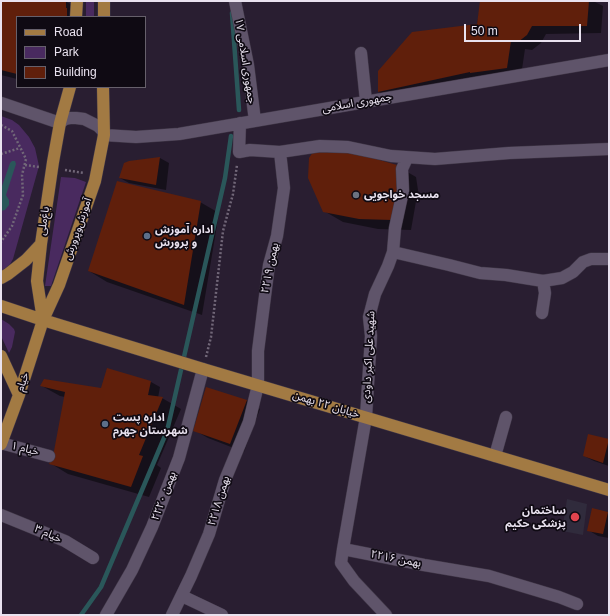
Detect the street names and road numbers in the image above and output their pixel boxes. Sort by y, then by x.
street label: جمهوری اسلامی ۱۷ [232,17,258,105]
street label: جمهوری اسلامی [321,90,393,116]
street label: آموزش‌و‌پرورش [61,196,95,262]
street label: باغ‌ملی [35,206,53,236]
street label: ۲۲بهمن ۱۹ [258,242,282,294]
street label: شهید علی اکبر داودی [360,311,378,403]
street label: خیام [14,371,32,393]
street label: خیابان ۲۲ بهمن [291,389,361,421]
street label: خیام ۱ [10,439,40,459]
street label: ۲۲بهمن ۲۰ [149,470,179,522]
street label: ۲۲بهمن ۱۸ [205,475,233,527]
street label: خیام ۳ [32,522,64,546]
street label: ۲۲بهمن ۱۶ [370,548,422,570]

